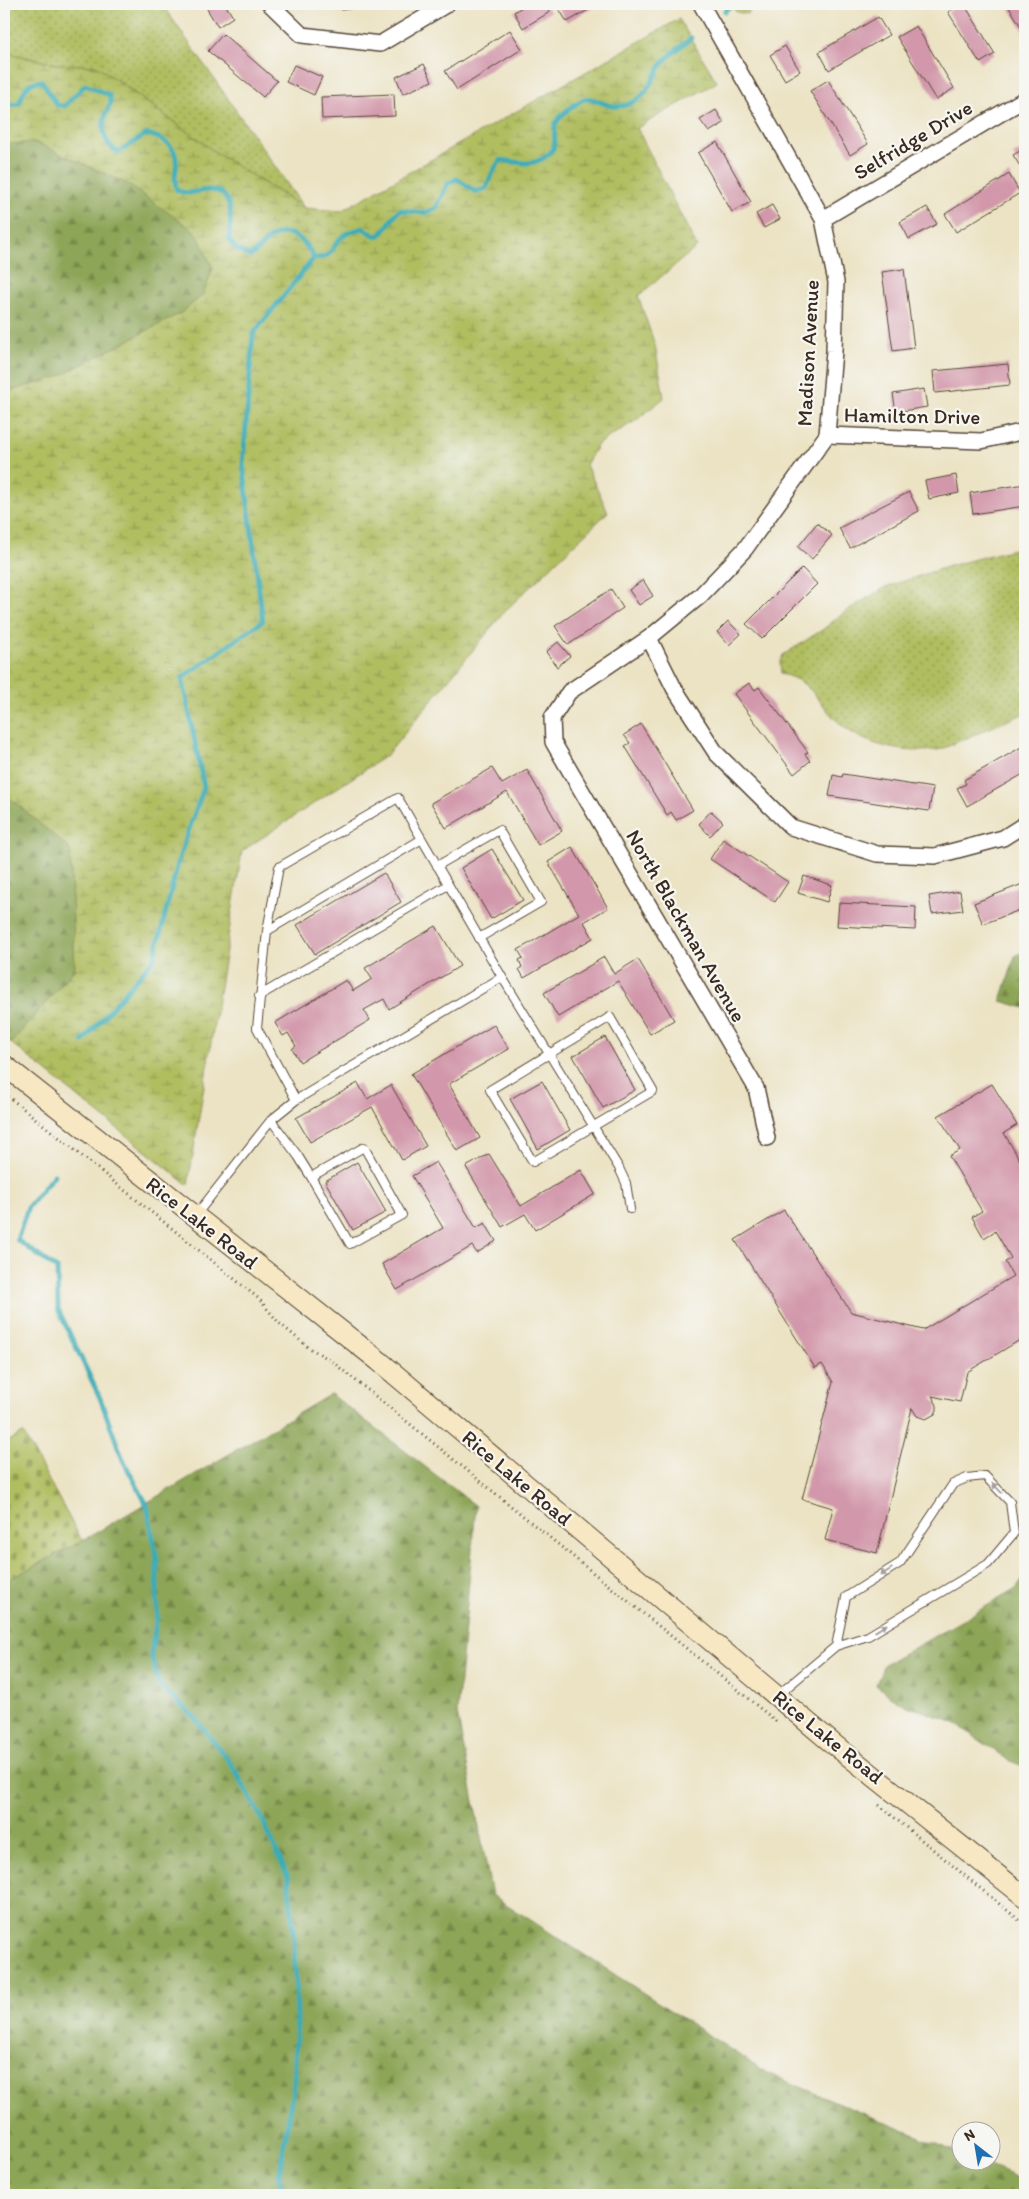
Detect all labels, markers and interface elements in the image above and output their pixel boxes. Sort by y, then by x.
street label: Selfridge Drive [849,94,977,185]
street label: Madison Avenue [791,279,824,427]
street label: Hamilton Drive [844,402,980,429]
street label: North Blackman Avenue [621,825,752,1027]
street label: Rice Lake Road [141,1171,264,1275]
street label: Rice Lake Road [457,1424,578,1531]
one-way arrow [991,1483,1003,1495]
one-way arrow [880,1567,893,1577]
one-way arrow [875,1623,888,1632]
street label: Rice Lake Road [768,1684,889,1789]
north arrow [952,2122,1002,2172]
text: N [961,2126,978,2145]

